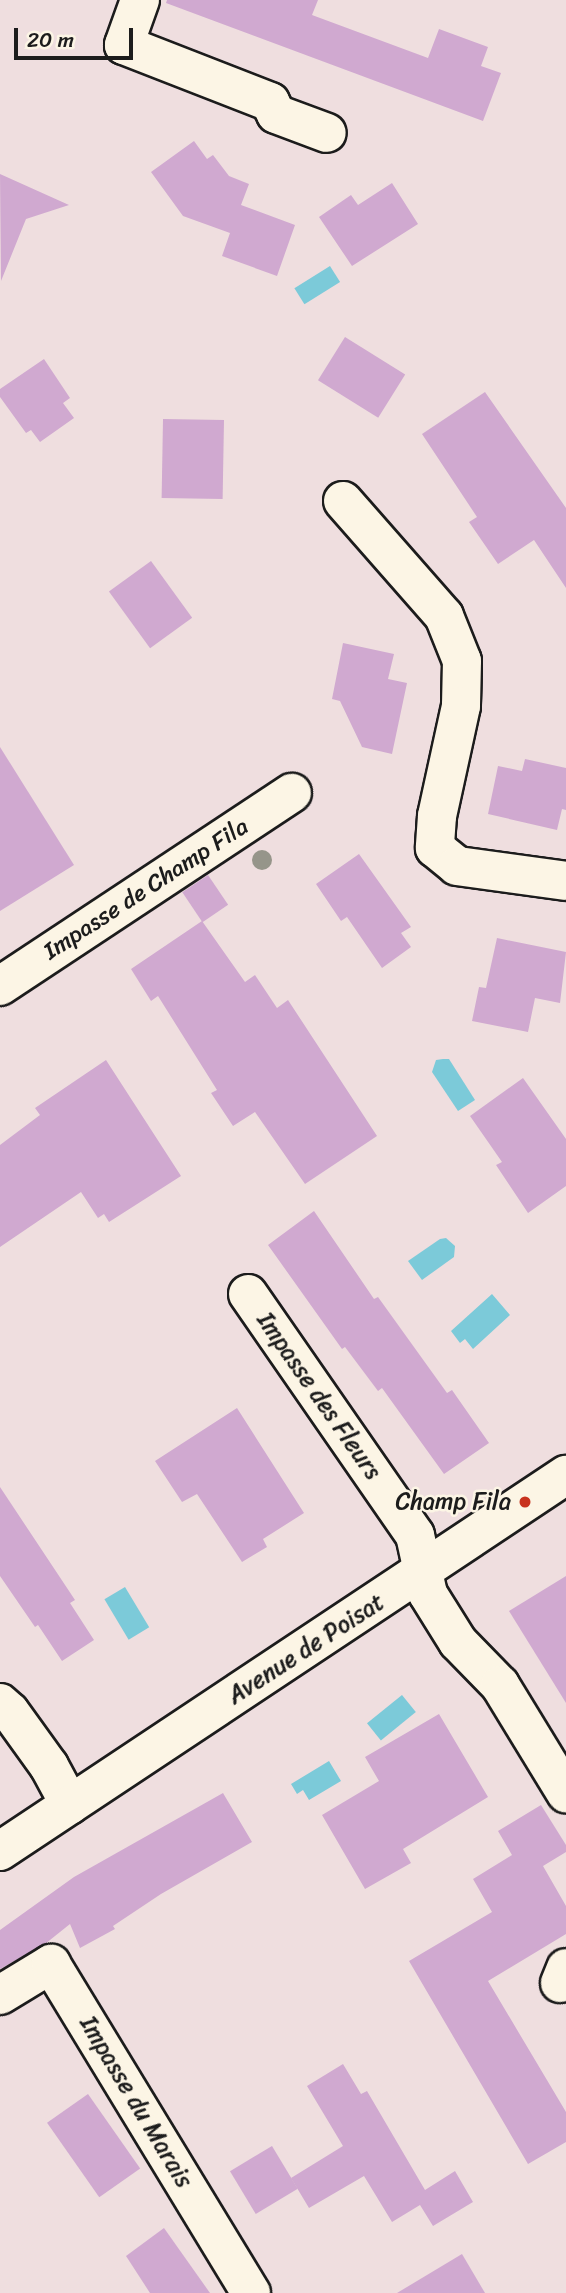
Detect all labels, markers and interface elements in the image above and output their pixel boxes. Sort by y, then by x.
scale bar [18,14,136,58]
text: 20 m [27,21,74,59]
street label: Impasse de Champ Fila [38,812,254,966]
street label: Impasse des Fleurs [250,1306,388,1486]
place label: Champ Fila [395,1488,511,1516]
marker: Champ Fila [517,1494,533,1510]
street label: Avenue de Poisat [222,1588,390,1710]
street label: Impasse du Marais [73,2011,199,2193]

